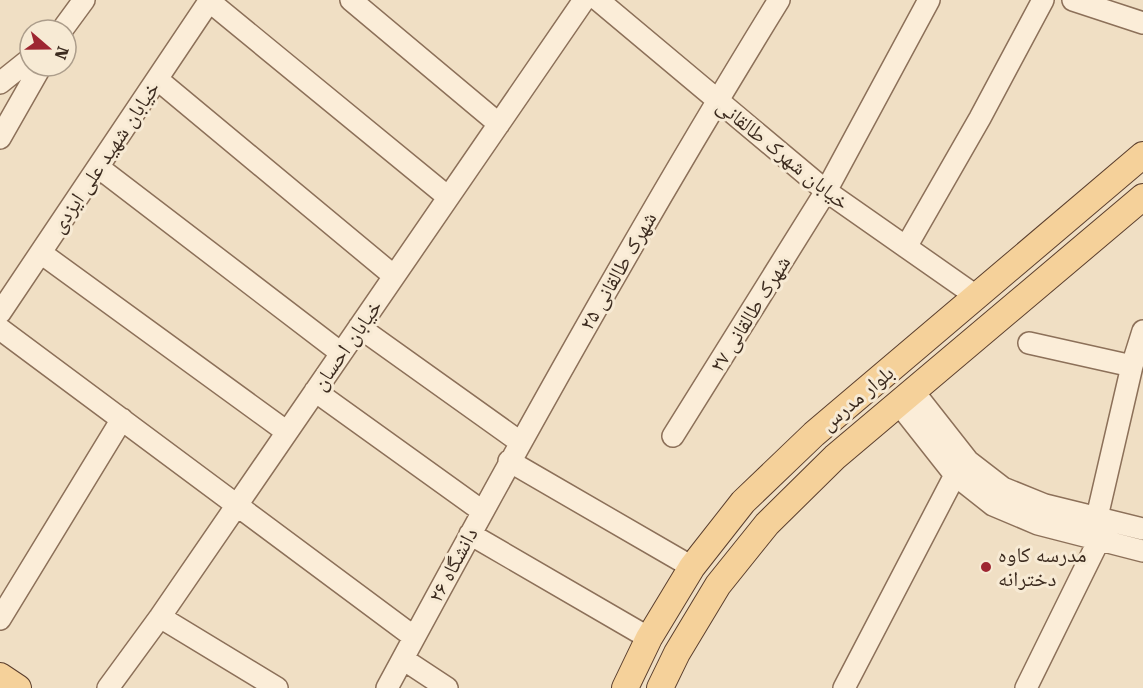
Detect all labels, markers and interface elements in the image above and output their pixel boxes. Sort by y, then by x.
north arrow [18,18,78,78]
text: N [51,44,73,62]
street label: خیابان شهید علی ایزدی [45,77,165,238]
street label: خیابان شهرک طالقانی [711,93,854,215]
street label: شهرک طالقانی ۲۵ [575,208,662,335]
street label: شهرک طالقانی ۲۷ [705,252,796,377]
street label: خیابان احسان [307,295,387,395]
street label: بلوار مدرس [816,360,899,436]
street label: دانشگاه ۲۶ [423,524,483,606]
place label: مدرسه کاوه دخترانه [998,543,1087,591]
marker: مدرسه کاوه دخترانه [979,560,993,574]

